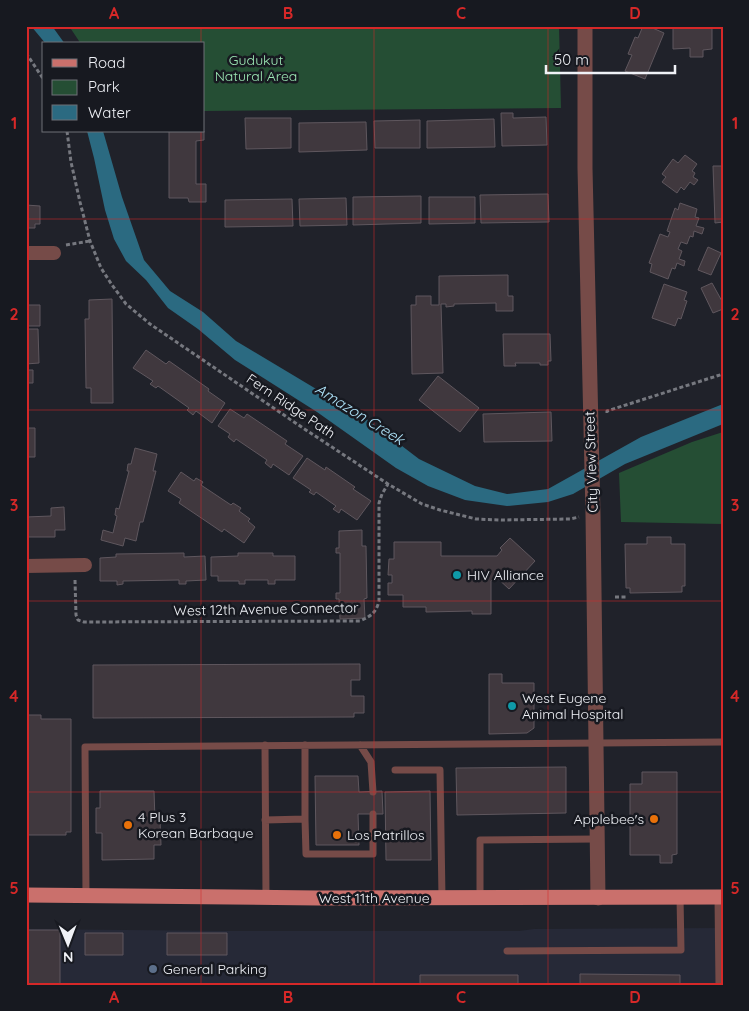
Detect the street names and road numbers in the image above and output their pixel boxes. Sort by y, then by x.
street label: Fern Ridge Path [243,370,339,442]
street label: City View Street [580,411,602,513]
street label: West 12th Avenue Connector [173,598,359,620]
street label: West 11th Avenue [318,889,430,907]

